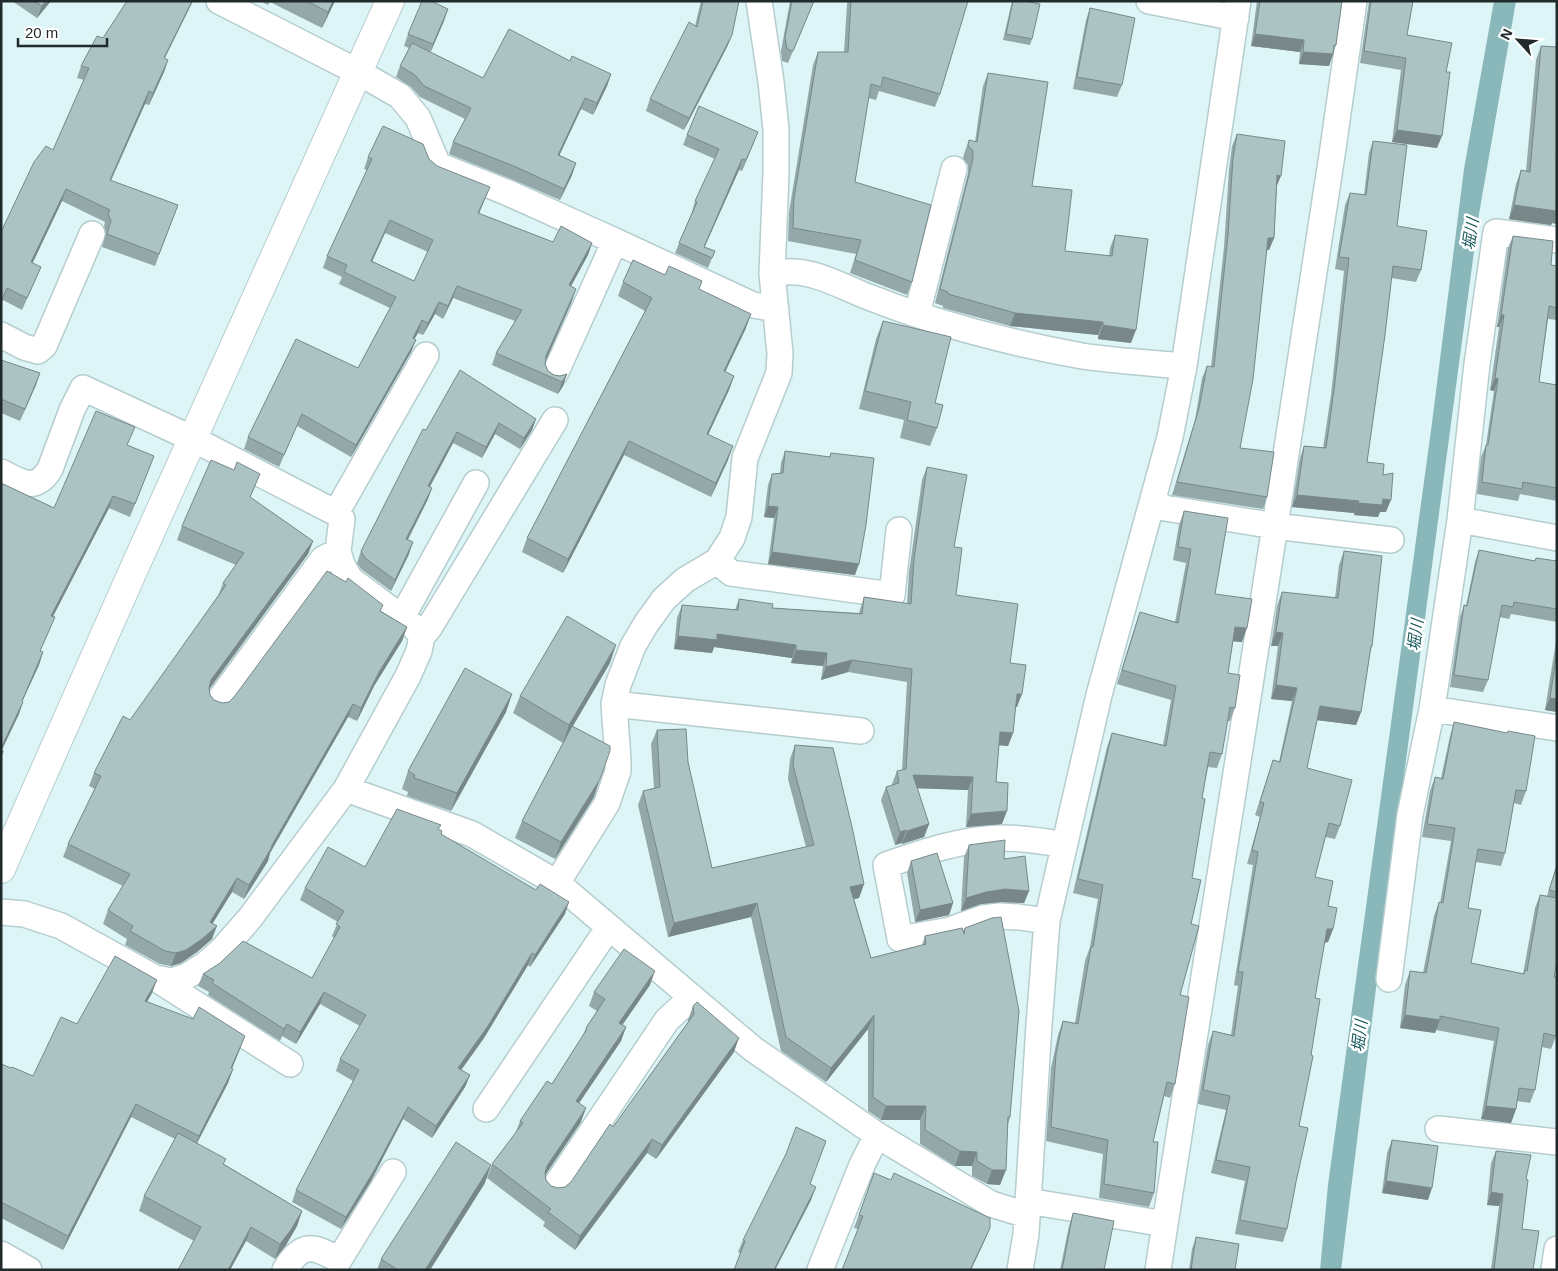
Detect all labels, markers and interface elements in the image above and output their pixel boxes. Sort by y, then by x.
scale bar [18,15,106,47]
north arrow [1493,15,1543,65]
text: 20 m [25,24,58,41]
text: N [1497,26,1516,42]
water label: 堀川 [1460,215,1482,251]
water label: 堀川 [1405,616,1426,652]
water label: 堀川 [1349,1017,1370,1053]

